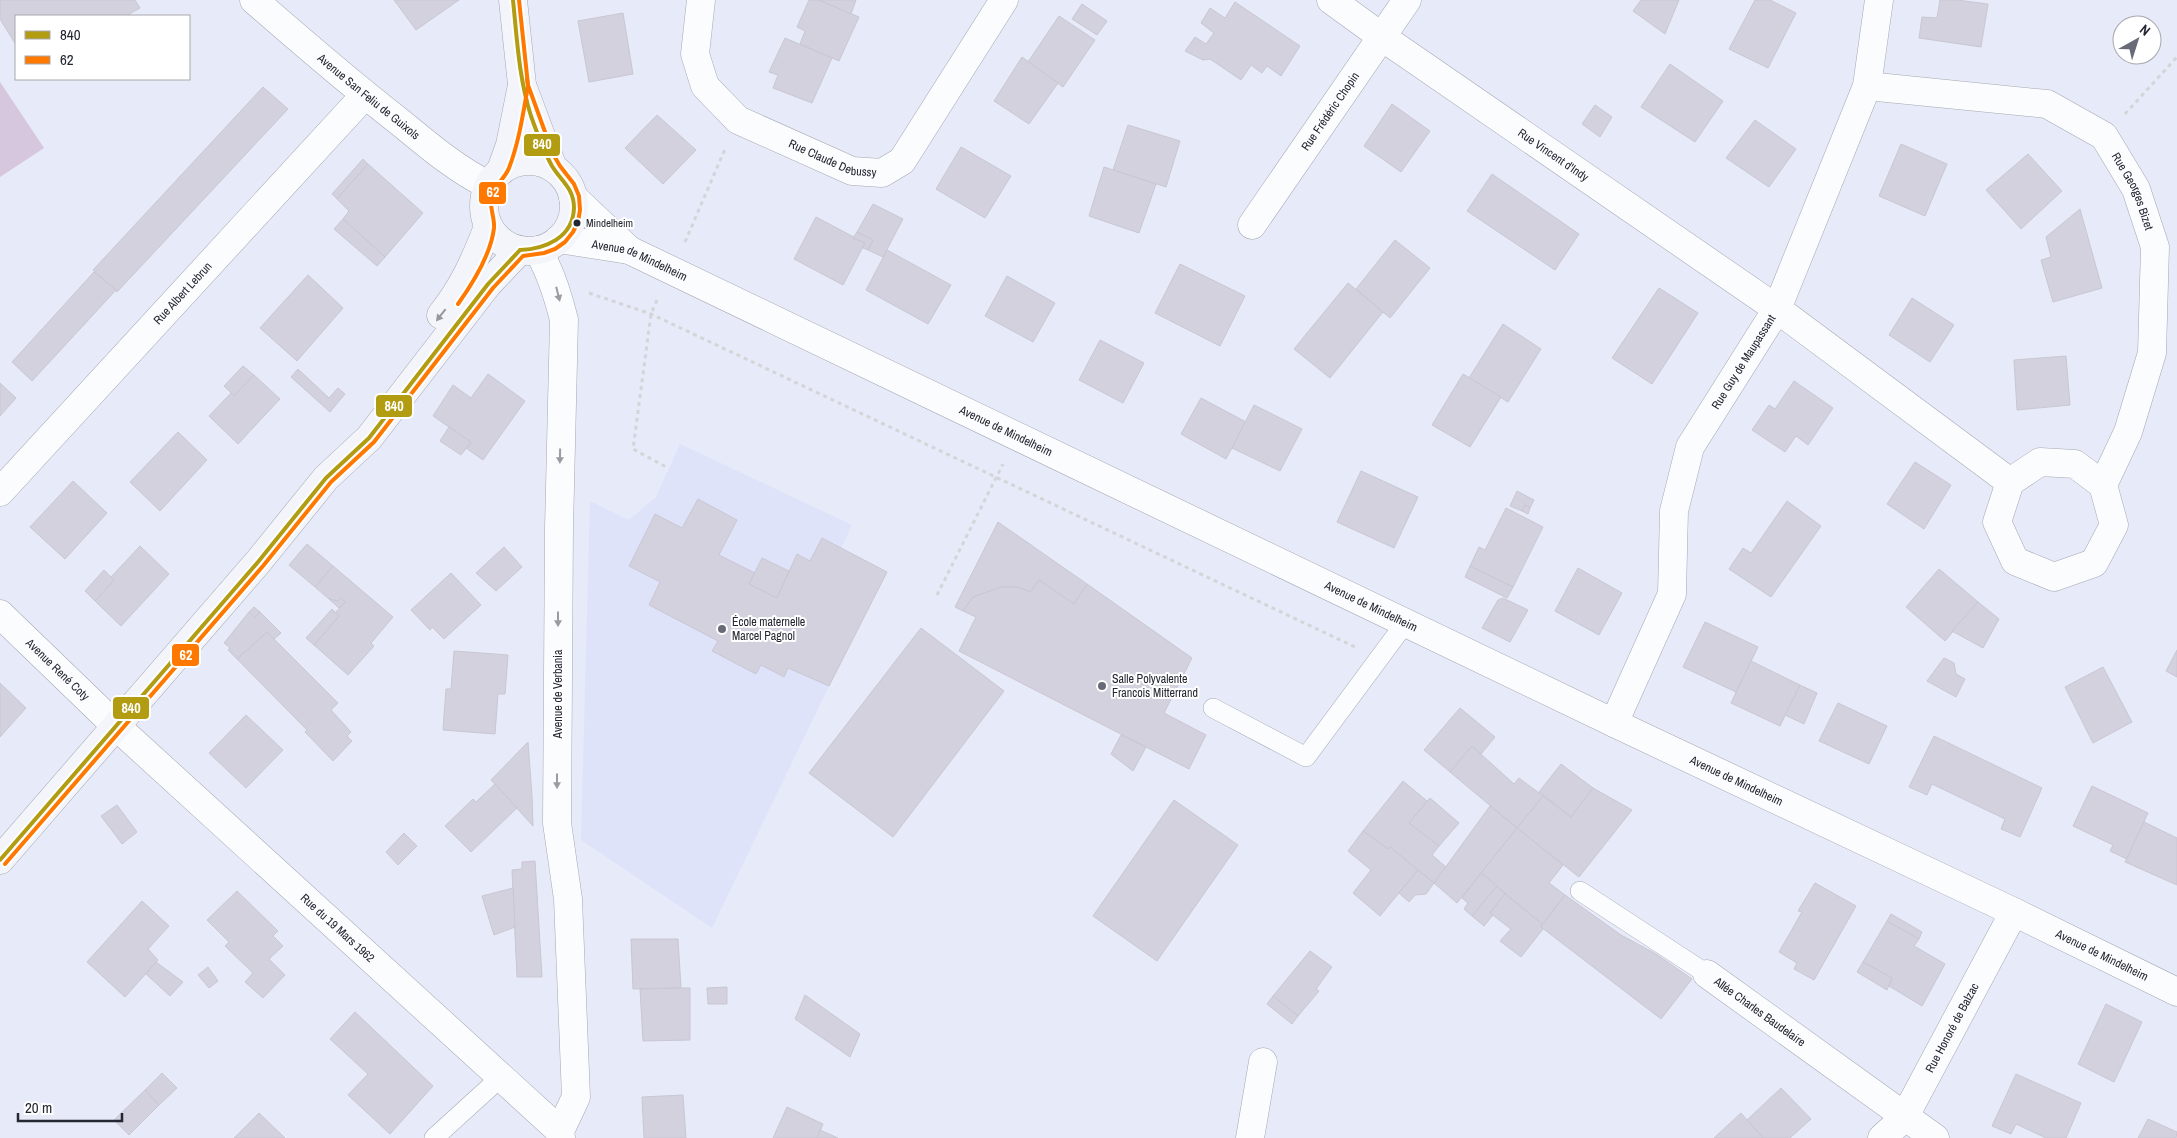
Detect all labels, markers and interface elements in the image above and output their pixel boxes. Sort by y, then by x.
legend [15,15,190,80]
north arrow [2112,15,2162,65]
text: N [2136,20,2154,40]
text: 840 [60,24,81,45]
text: 62 [60,49,74,70]
street label: Avenue San Feliu de Guixols [313,50,423,143]
street label: Rue Frédéric Chopin [1298,69,1363,154]
street label: Rue Vincent d'Indy [1515,125,1592,185]
line badge: 840 [523,133,561,157]
text: 840 [532,135,552,153]
street label: Rue Claude Debussy [786,136,877,181]
street label: Rue Georges Bizet [2108,150,2157,232]
line badge: 62 [478,181,507,205]
text: 62 [487,183,499,201]
place label: Mindelheim [586,216,633,230]
marker: Mindelheim [572,218,582,228]
street label: Avenue de Mindelheim [590,236,690,285]
street label: Rue Albert Lebrun [150,259,216,328]
one-way arrow [554,287,562,302]
one-way arrow [435,308,446,321]
street label: Rue Guy de Maupassant [1708,311,1780,412]
line badge: 840 [375,394,413,418]
text: 840 [384,397,404,415]
street label: Avenue de Mindelheim [956,401,1055,460]
one-way arrow [556,448,564,464]
street label: Avenue de Mindelheim [1321,577,1420,635]
one-way arrow [554,611,562,627]
place label: École maternelle Marcel Pagnol [732,614,805,644]
marker: École maternelle Marcel Pagnol [716,623,728,635]
street label: Avenue René Coty [22,634,93,704]
line badge: 62 [171,643,200,667]
text: 62 [180,646,192,664]
street label: Avenue de Verbania [550,649,566,740]
place label: Salle Polyvalente Francois Mitterrand [1112,671,1198,701]
marker: Salle Polyvalente Francois Mitterrand [1096,680,1108,692]
line badge: 840 [112,696,150,720]
text: 840 [121,699,141,717]
street label: Avenue de Mindelheim [1686,752,1786,810]
one-way arrow [553,773,561,789]
street label: Rue du 19 Mars 1962 [297,890,378,966]
street label: Avenue de Mindelheim [2052,925,2151,985]
street label: Allée Charles Baudelaire [1710,973,1809,1050]
street label: Rue Honoré de Balzac [1922,980,1983,1075]
scale bar [18,1090,121,1122]
text: 20 m [25,1097,52,1118]

